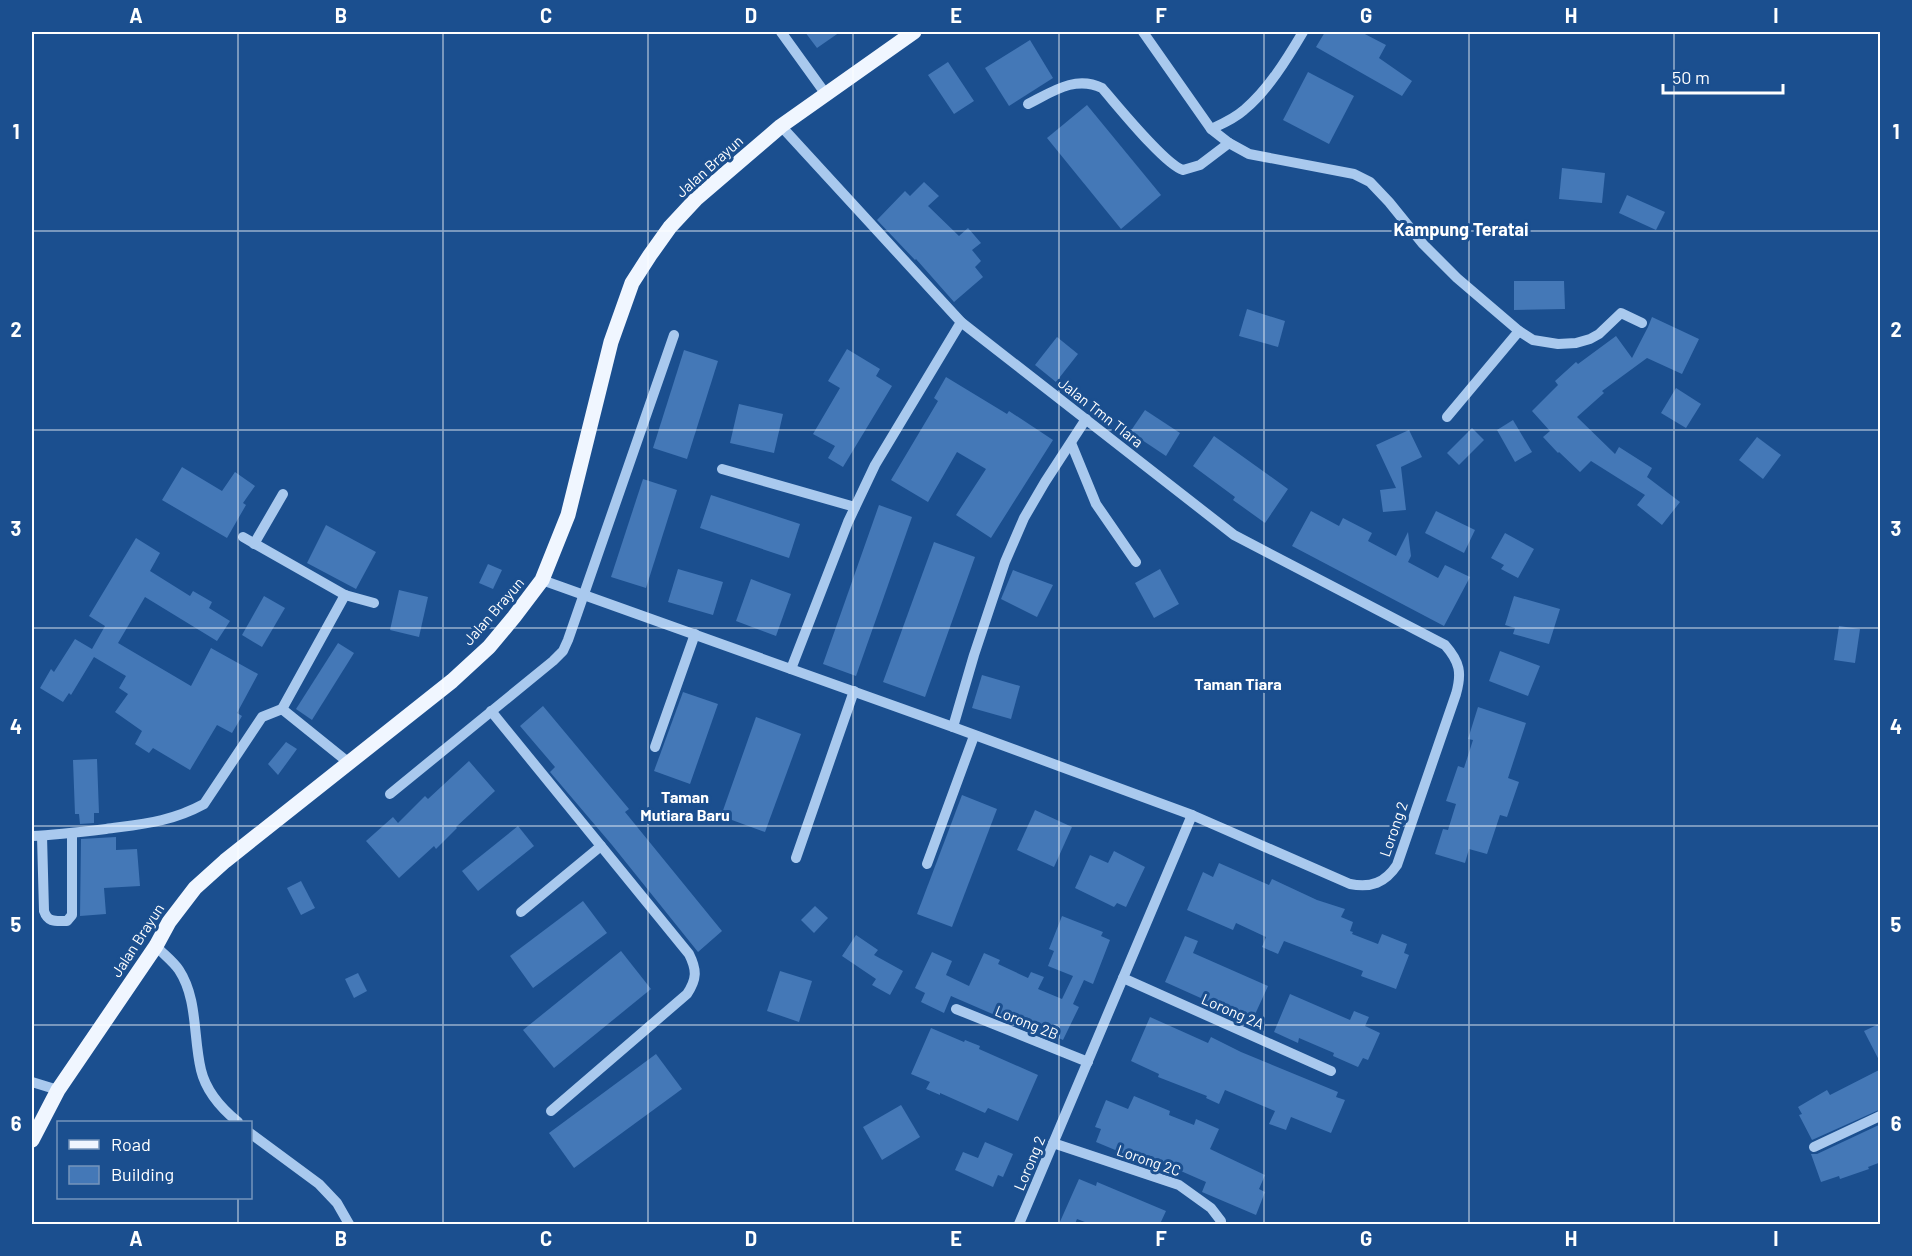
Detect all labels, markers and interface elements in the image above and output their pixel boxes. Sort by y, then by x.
text: A [129,3,143,27]
text: B [335,3,347,27]
text: C [540,3,552,27]
text: D [745,3,757,27]
text: E [950,3,962,27]
text: F [1155,3,1167,27]
text: G [1360,3,1372,27]
text: H [1565,3,1577,27]
text: I [1773,3,1779,27]
scale bar [1663,57,1783,95]
text: 50 m [1672,66,1710,88]
text: 1 [12,119,20,143]
text: 1 [1892,119,1900,143]
street label: Jalan Brayun [672,131,746,201]
district label: Kampung Teratai [1393,218,1529,240]
text: 2 [10,317,22,341]
text: 2 [1890,317,1902,341]
street label: Jalan Tmn TIara [1055,373,1147,451]
text: 3 [11,516,21,540]
text: 3 [1891,516,1901,540]
street label: Jalan Brayun [459,573,527,649]
district label: Taman Tiara [1194,674,1282,693]
text: 4 [10,714,22,738]
text: 4 [1890,714,1902,738]
district label: Taman Mutiara Baru [640,787,730,824]
street label: Lorong 2 [1375,799,1411,859]
street label: Jalan Brayun [107,900,167,980]
text: 5 [11,912,22,936]
text: 5 [1891,912,1902,936]
street label: Lorong 2A [1199,989,1267,1033]
street label: Lorong 2B [993,1001,1061,1043]
text: 6 [11,1111,22,1135]
text: 6 [1891,1111,1902,1135]
legend [57,1121,252,1199]
text: Road [111,1133,151,1155]
street label: Lorong 2 [1010,1133,1048,1193]
street label: Lorong 2C [1115,1141,1183,1179]
text: Building [111,1163,174,1185]
text: A [129,1226,143,1250]
text: B [335,1226,347,1250]
text: C [540,1226,552,1250]
text: D [745,1226,757,1250]
text: E [950,1226,962,1250]
text: F [1155,1226,1167,1250]
text: G [1360,1226,1372,1250]
text: H [1565,1226,1577,1250]
text: I [1773,1226,1779,1250]

